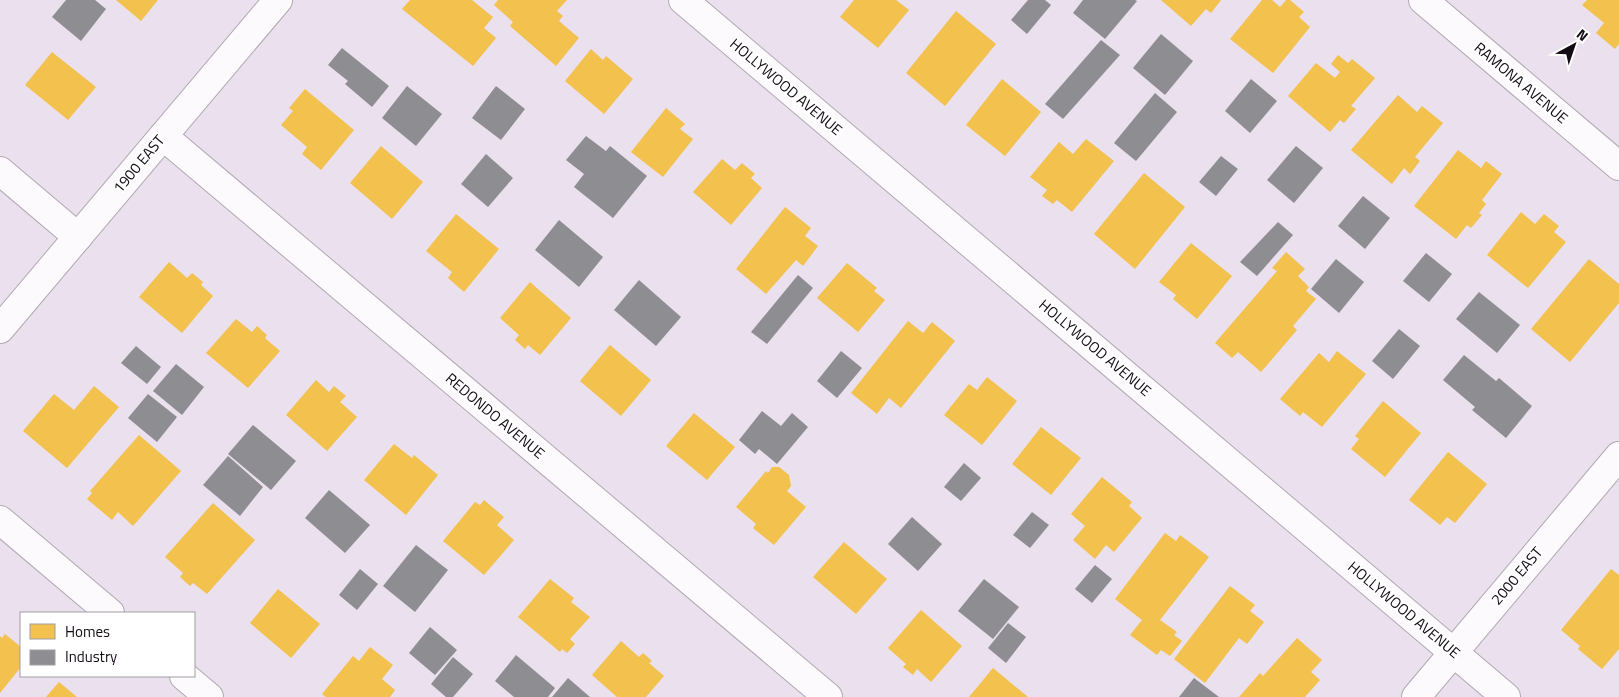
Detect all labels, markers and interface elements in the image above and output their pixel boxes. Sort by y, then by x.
north arrow [1549,20,1599,70]
text: N [1572,23,1593,46]
street label: HOLLYWOOD AVENUE [725,33,848,141]
street label: RAMONA AVENUE [1469,36,1573,129]
street label: 1900 EAST [107,129,170,198]
street label: HOLLYWOOD AVENUE [1034,294,1157,402]
street label: REDONDO AVENUE [441,367,550,464]
street label: 2000 EAST [1485,541,1548,610]
street label: HOLLYWOOD AVENUE [1343,556,1466,664]
legend [20,612,195,677]
text: Homes [65,620,110,643]
text: Industry [65,645,117,668]

